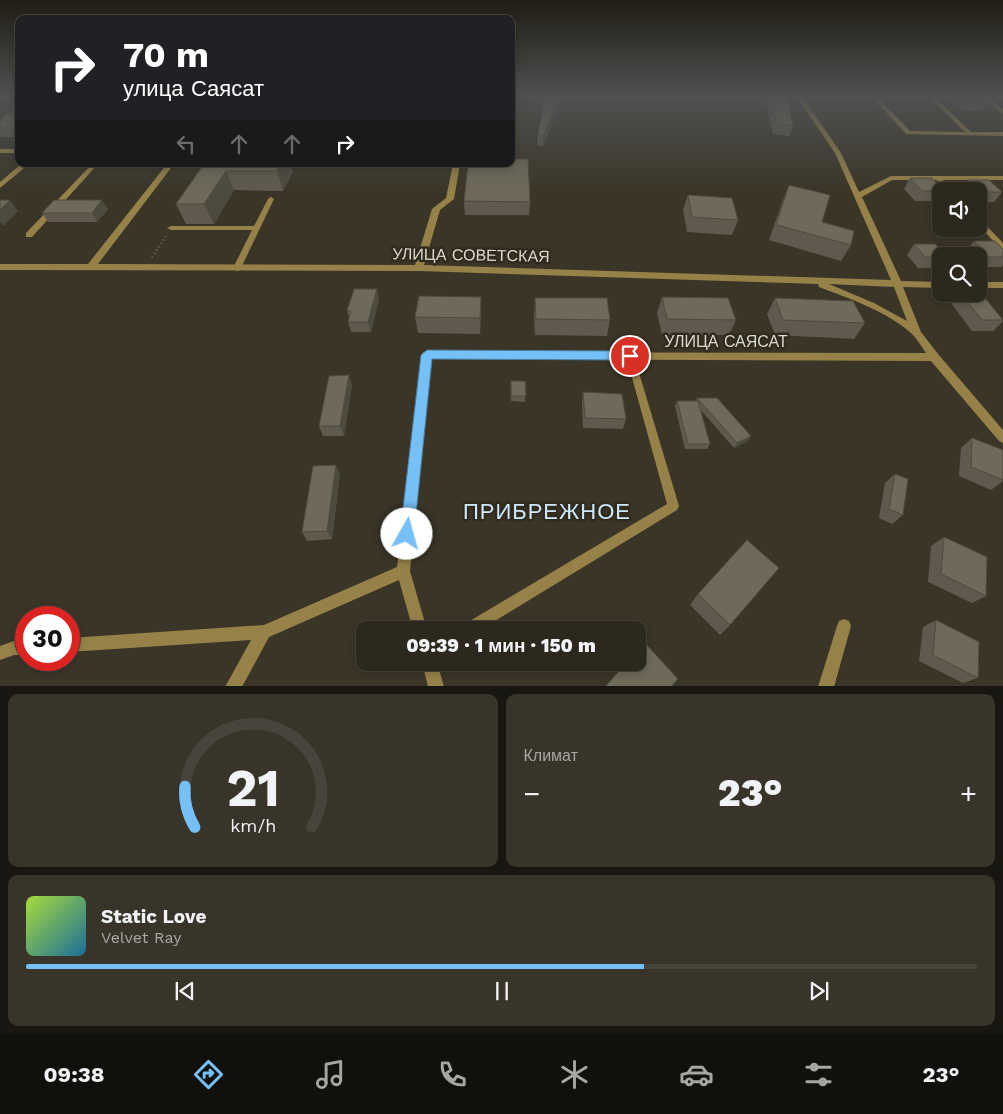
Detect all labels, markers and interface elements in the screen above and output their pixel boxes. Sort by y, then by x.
text: 70 m [123,34,209,76]
icon: right [40,35,105,100]
text: улица Саясат [123,76,264,101]
icon: left [172,130,200,158]
icon: ahead [225,130,253,158]
icon: ahead [278,130,306,158]
icon: right [331,130,359,158]
map controls [932,182,987,302]
button: sound [932,182,987,237]
street label: УЛИЦА СОВЕТСКАЯ [392,244,550,266]
button: search [932,247,987,302]
street label: УЛИЦА САЯСАТ [664,332,788,351]
pin [609,335,651,377]
icon: arrive [616,342,644,370]
district label: ПРИБРЕЖНОЕ [463,499,631,524]
position arrow [380,507,432,559]
speed limit sign: 30 [15,606,80,671]
text: 09:39 · 1 мин · 150 m [406,634,596,657]
text: Климат [524,746,578,765]
text: 21 [226,758,279,819]
text: 23° [718,771,783,815]
text: − [524,777,540,810]
text: + [960,777,977,810]
text: km/h [230,815,276,836]
text: Static Love [101,905,206,928]
text: Velvet Ray [101,928,181,947]
icon: previous [171,977,199,1005]
icon: pause [488,977,516,1005]
icon: next [805,977,833,1005]
icon: directions [191,1057,226,1092]
icon: music [313,1057,348,1092]
icon: phone [435,1057,470,1092]
icon: climate [557,1057,592,1092]
icon: car [679,1057,714,1092]
icon: filters [801,1057,836,1092]
text: 09:38 [43,1062,105,1087]
text: 23° [922,1062,959,1087]

